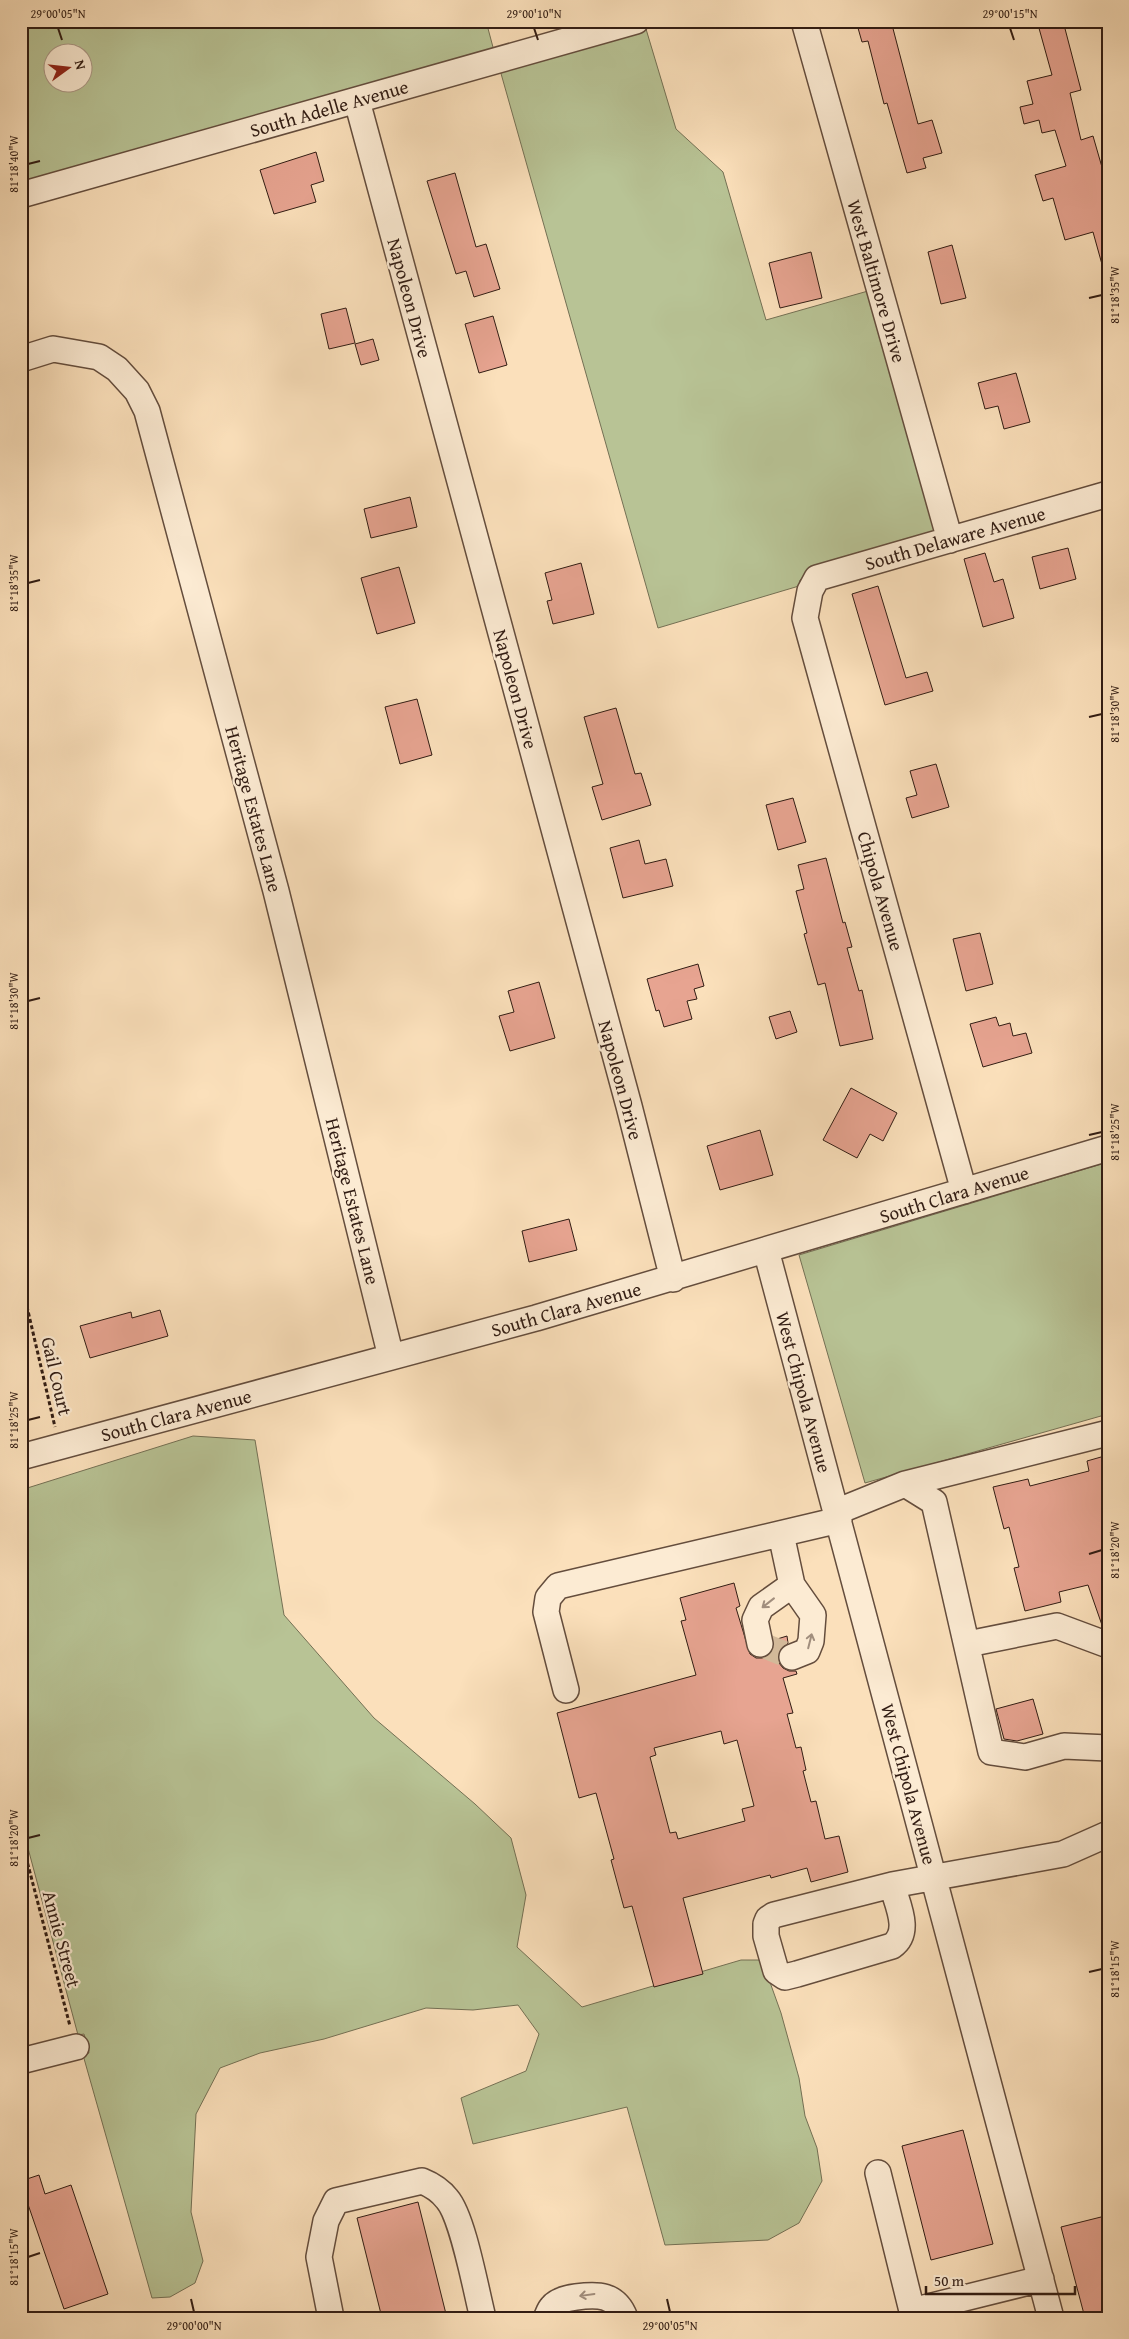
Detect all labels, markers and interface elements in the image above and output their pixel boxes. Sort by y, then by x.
text: 29°00'05"N [30,5,86,22]
text: 29°00'10"N [506,5,562,22]
text: 29°00'15"N [982,5,1038,22]
north arrow [42,42,92,92]
text: N [70,58,92,72]
street label: South Adelle Avenue [247,72,412,144]
text: 81°18'40"W [5,134,22,193]
street label: West Baltimore Drive [840,196,914,366]
street label: Napoleon Drive [381,235,439,361]
text: 81°18'35"W [1106,265,1123,324]
street label: South Delaware Avenue [861,499,1049,577]
text: 81°18'35"W [5,553,22,612]
street label: Napoleon Drive [487,626,545,752]
text: 81°18'30"W [1106,684,1123,743]
street label: Heritage Estates Lane [218,723,290,895]
street label: Chipola Avenue [851,828,911,954]
text: 81°18'30"W [5,971,22,1030]
street label: Napoleon Drive [592,1017,650,1143]
text: 81°18'25"W [1106,1102,1123,1161]
street label: Heritage Estates Lane [319,1115,387,1287]
street label: South Clara Avenue [876,1158,1032,1230]
street label: South Clara Avenue [488,1274,644,1344]
street label: West Chipola Avenue [769,1308,839,1476]
street label: Gail Court [34,1334,80,1418]
street label: South Clara Avenue [98,1381,254,1449]
text: 81°18'25"W [5,1390,22,1449]
text: 81°18'20"W [1106,1520,1123,1579]
one-way arrow [761,1598,775,1608]
one-way arrow [806,1633,815,1649]
street label: West Chipola Avenue [874,1700,944,1868]
text: 81°18'20"W [5,1808,22,1867]
street label: Annie Street [36,1887,88,1991]
text: 81°18'15"W [1106,1939,1123,1998]
text: 81°18'15"W [5,2227,22,2286]
scale bar [926,2264,1075,2296]
text: 50 m [934,2270,965,2291]
one-way arrow [579,2291,595,2301]
text: 29°00'00"N [166,2317,222,2334]
text: 29°00'05"N [642,2317,698,2334]

